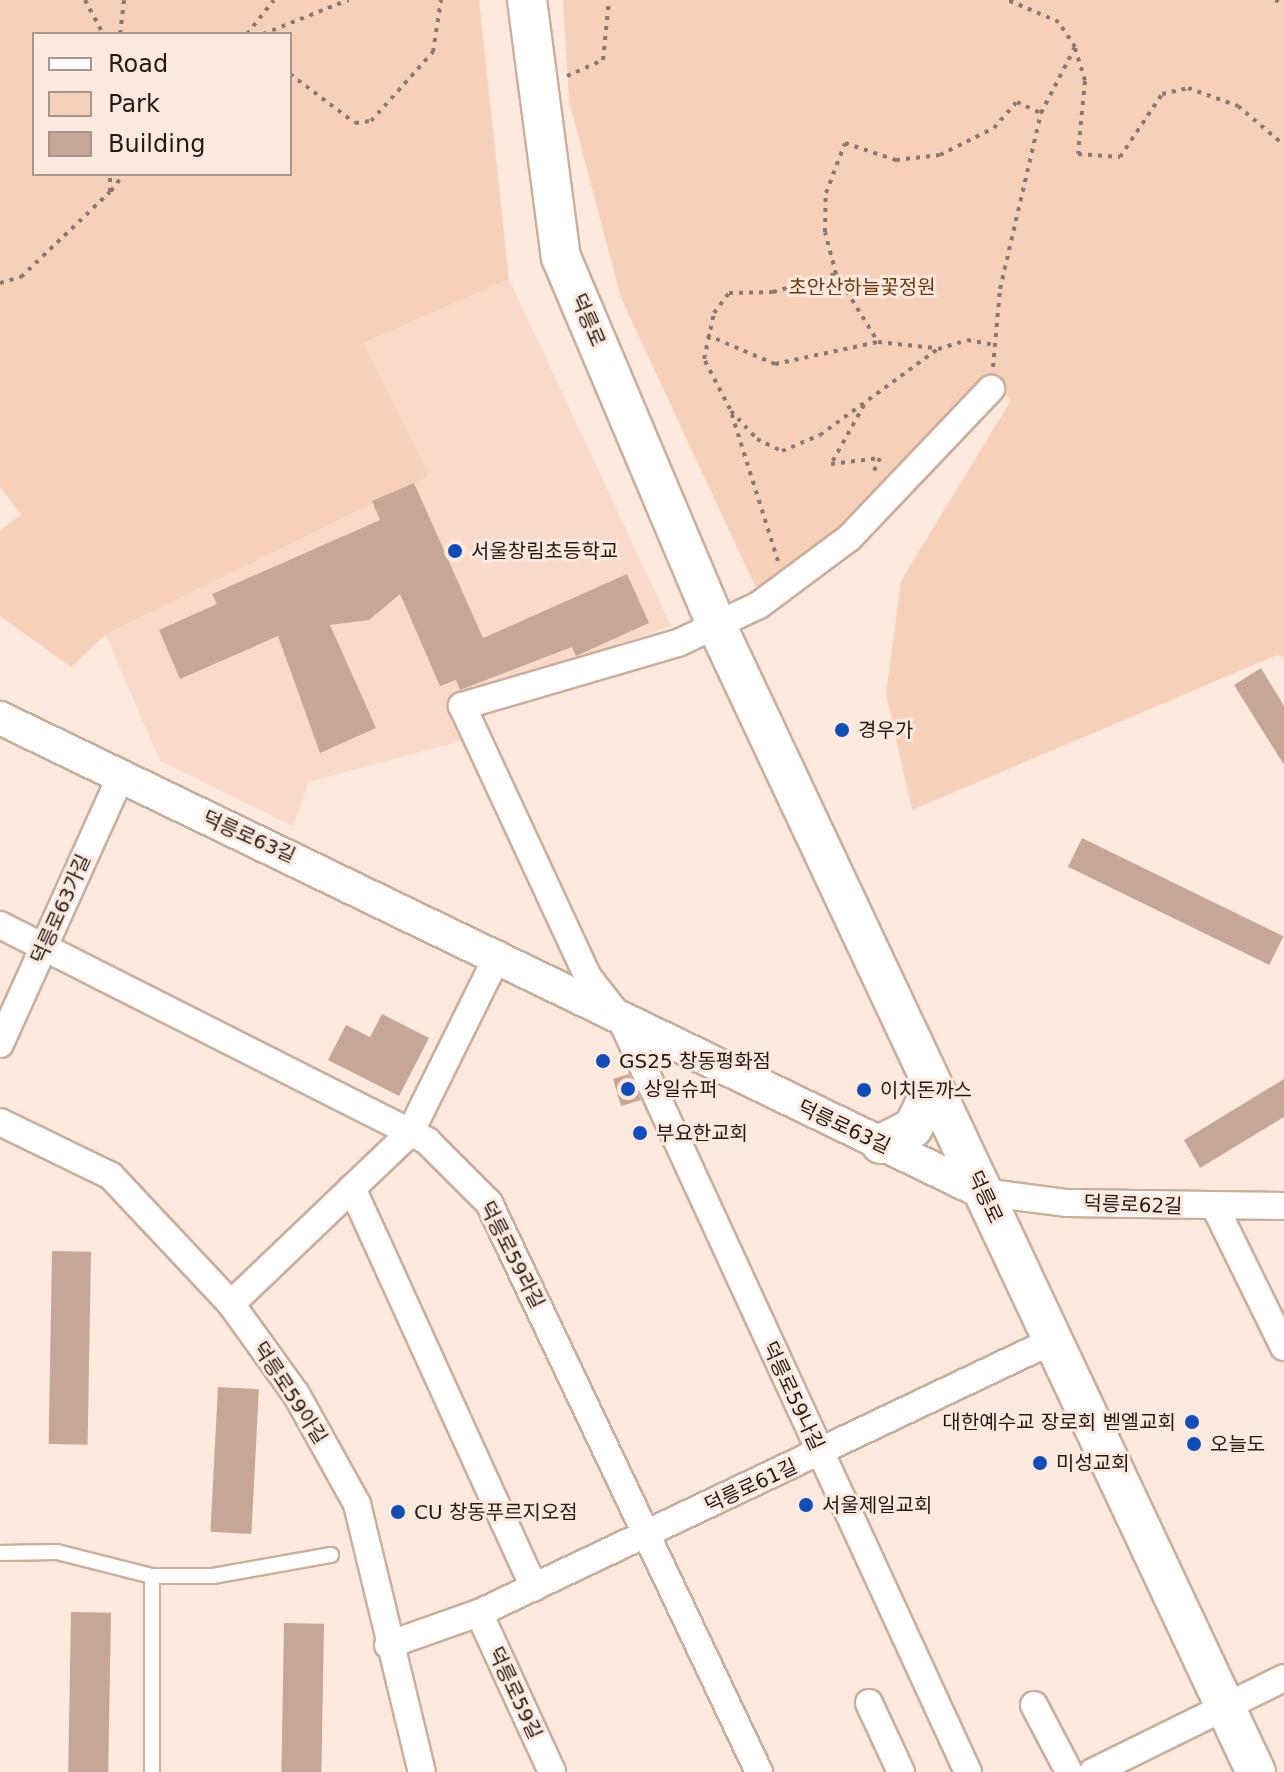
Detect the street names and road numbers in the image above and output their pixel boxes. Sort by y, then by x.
street label: 덕릉로 [566,290,610,350]
street label: 덕릉로63길 [199,806,299,868]
street label: 덕릉로63가길 [26,850,96,968]
street label: 덕릉로63길 [794,1095,894,1159]
street label: 덕릉로 [962,1167,1008,1227]
street label: 덕릉로62길 [1083,1191,1183,1219]
street label: 덕릉로59라길 [475,1197,549,1313]
street label: 덕릉로59아길 [248,1337,332,1449]
street label: 덕릉로59나길 [757,1338,829,1454]
street label: 덕릉로61길 [701,1454,801,1518]
street label: 덕릉로59길 [483,1643,547,1743]

